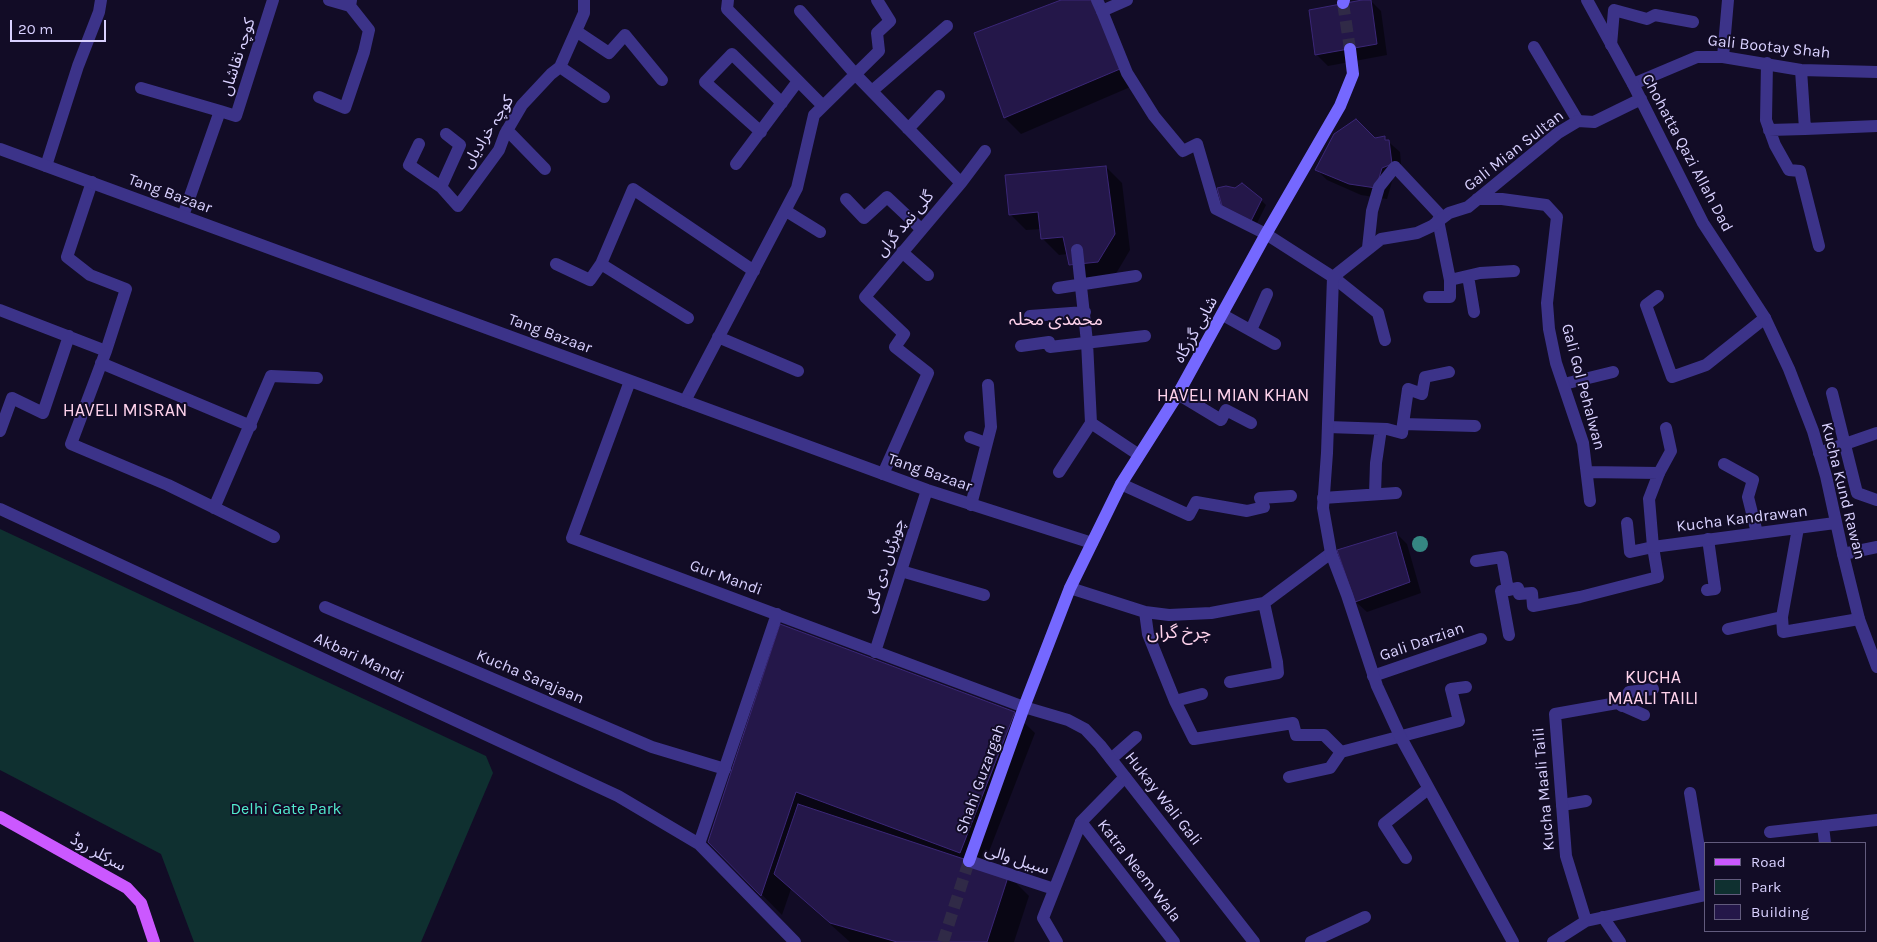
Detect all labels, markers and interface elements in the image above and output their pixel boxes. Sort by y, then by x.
scale bar [12,10,109,42]
street label: کوچہ نقاشاں [216,16,260,98]
text: 20 m [18,20,53,38]
street label: Gali Bootay Shah [1707,31,1831,63]
street label: Chohatta Qazi Allah Dad [1637,71,1737,235]
street label: کوچہ خرادیاں [458,92,518,172]
street label: Gali Mian Sultan [1460,106,1568,196]
street label: Tang Bazaar [126,170,214,218]
street label: گلی نمد گراں [872,187,938,261]
street label: شاہی گزرگاہ [1170,293,1222,367]
district label: محمدی محلہ [1009,309,1103,331]
street label: Tang Bazaar [506,310,594,358]
street label: Gali Gol Pehalwan [1557,322,1609,452]
district label: HAVELI MIAN KHAN [1147,385,1319,407]
district label: HAVELI MISRAN [55,400,195,422]
street label: Kucha Kund Rawan [1817,420,1869,562]
street label: Tang Bazaar [885,450,975,496]
street label: Kucha Kandrawan [1675,501,1809,537]
street label: چوہڑیاں دی گلی [861,516,909,616]
street label: Gur Mandi [687,556,765,600]
street label: Gali Darzian [1377,619,1467,665]
district label: چرخ گراں [1147,622,1211,644]
street label: Akbari Mandi [311,629,407,687]
street label: Kucha Sarajaan [473,646,587,708]
district label: KUCHA MAALI TAILI [1601,667,1705,710]
street label: Shahi Guzargah [952,721,1010,837]
street label: Kucha Maali Taili [1529,727,1559,851]
street label: Hukay Wali Gali [1121,748,1205,850]
park label: Delhi Gate Park [230,799,342,819]
street label: Katra Neem Wala [1093,816,1185,926]
street label: سرکلر روڈ [67,830,129,876]
street label: سبیل والی [982,841,1052,879]
legend [1704,842,1867,932]
text: Road [1751,853,1786,871]
text: Park [1751,878,1781,896]
text: Building [1751,903,1809,921]

